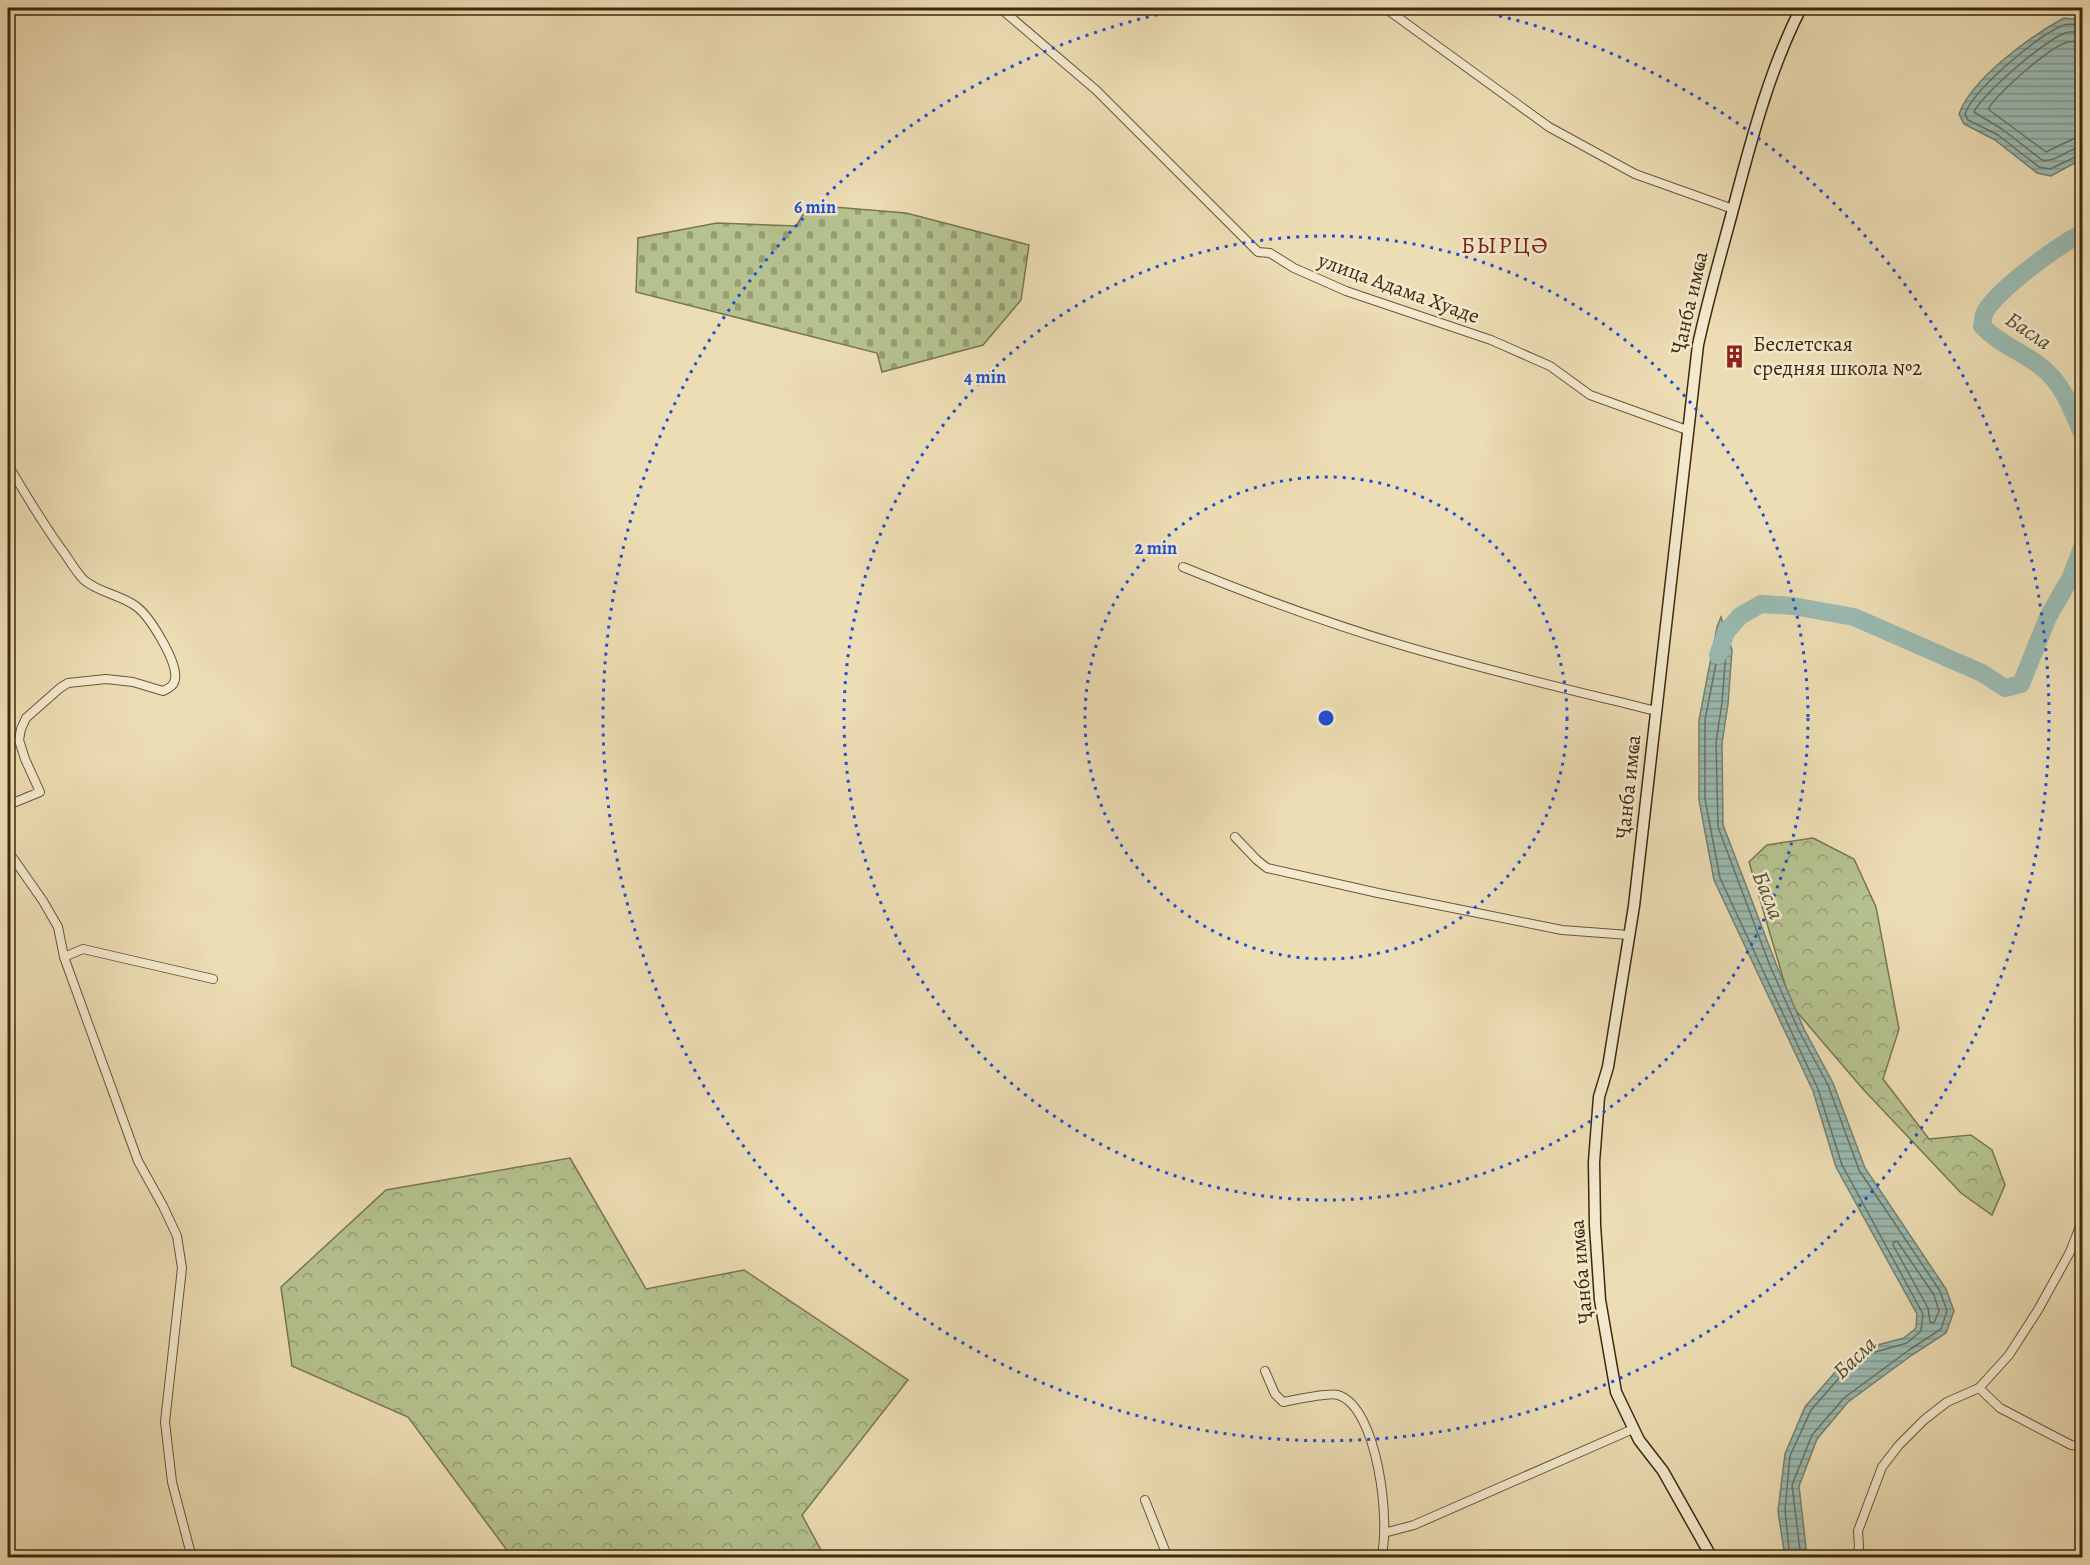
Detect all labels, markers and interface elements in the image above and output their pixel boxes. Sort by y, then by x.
text: 6 min [794,195,836,219]
district label: БЫРЦӘ [1461,229,1549,261]
street label: улица Адама Хуаде [1313,245,1484,330]
street label: Ҷанба имҩа [1664,248,1715,357]
water label: Басла [1999,304,2058,357]
place label: Беслетская средняя школа №2 [1753,330,1922,382]
building icon: Беслетская средняя школа №2 [1722,343,1748,369]
text: 4 min [964,365,1006,389]
text: 2 min [1135,536,1177,560]
centre of rings [1316,708,1336,728]
street label: Ҷанба имҩа [1609,733,1647,841]
water label: Басла [1745,867,1791,924]
street label: Ҷанба имҩа [1562,1218,1600,1326]
water label: Басла [1826,1330,1883,1386]

